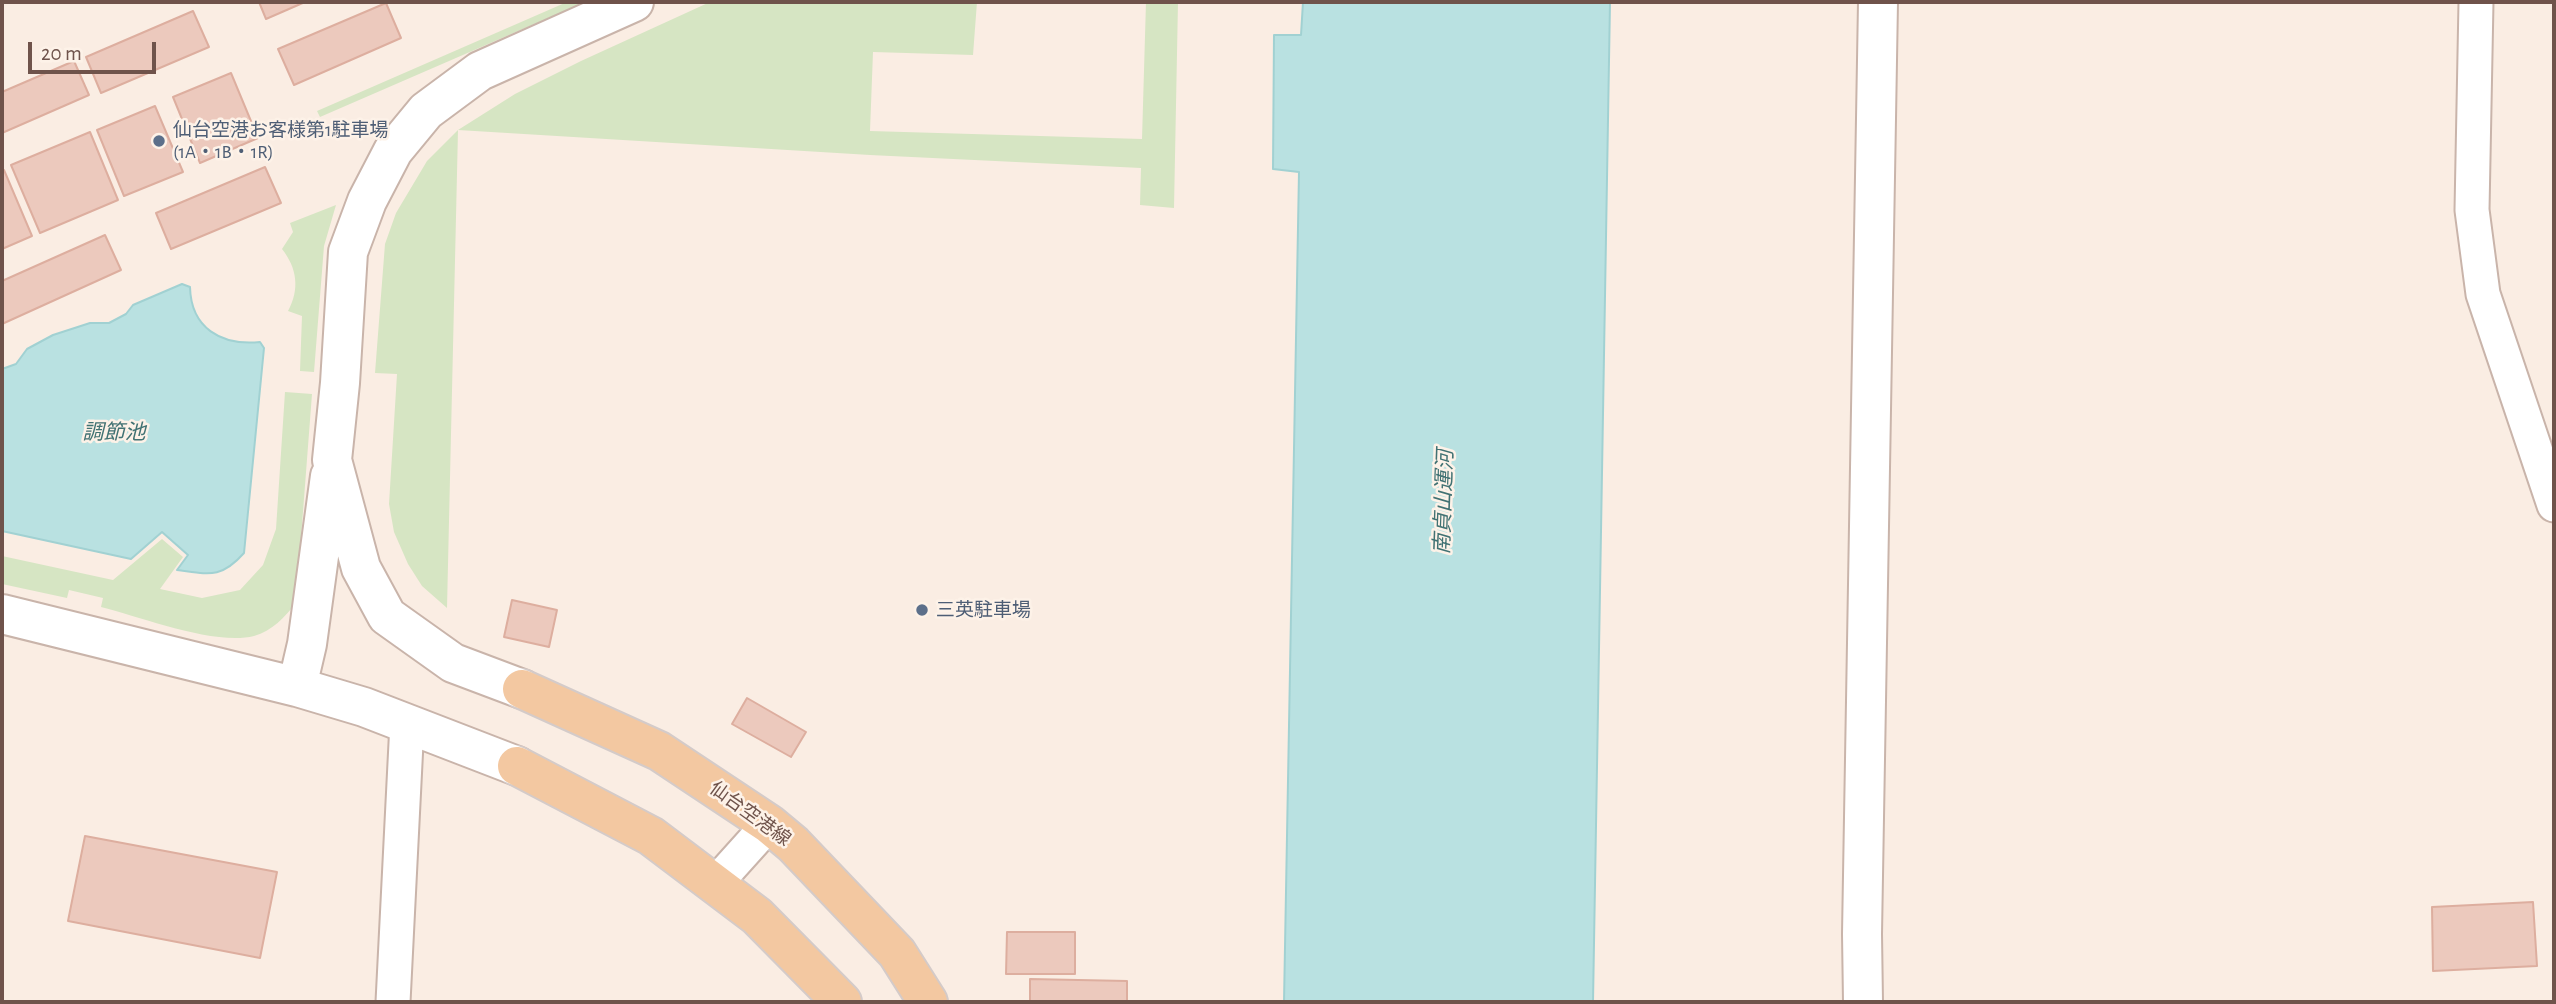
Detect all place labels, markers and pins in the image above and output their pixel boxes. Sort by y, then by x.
place label: 仙台空港お客様第1駐車場 (1A・1B・1R) [173,119,389,163]
marker: 仙台空港お客様第1駐車場 (1A・1B・1R) [151,133,167,149]
place label: 三英駐車場 [936,599,1031,621]
marker: 三英駐車場 [914,602,930,618]

